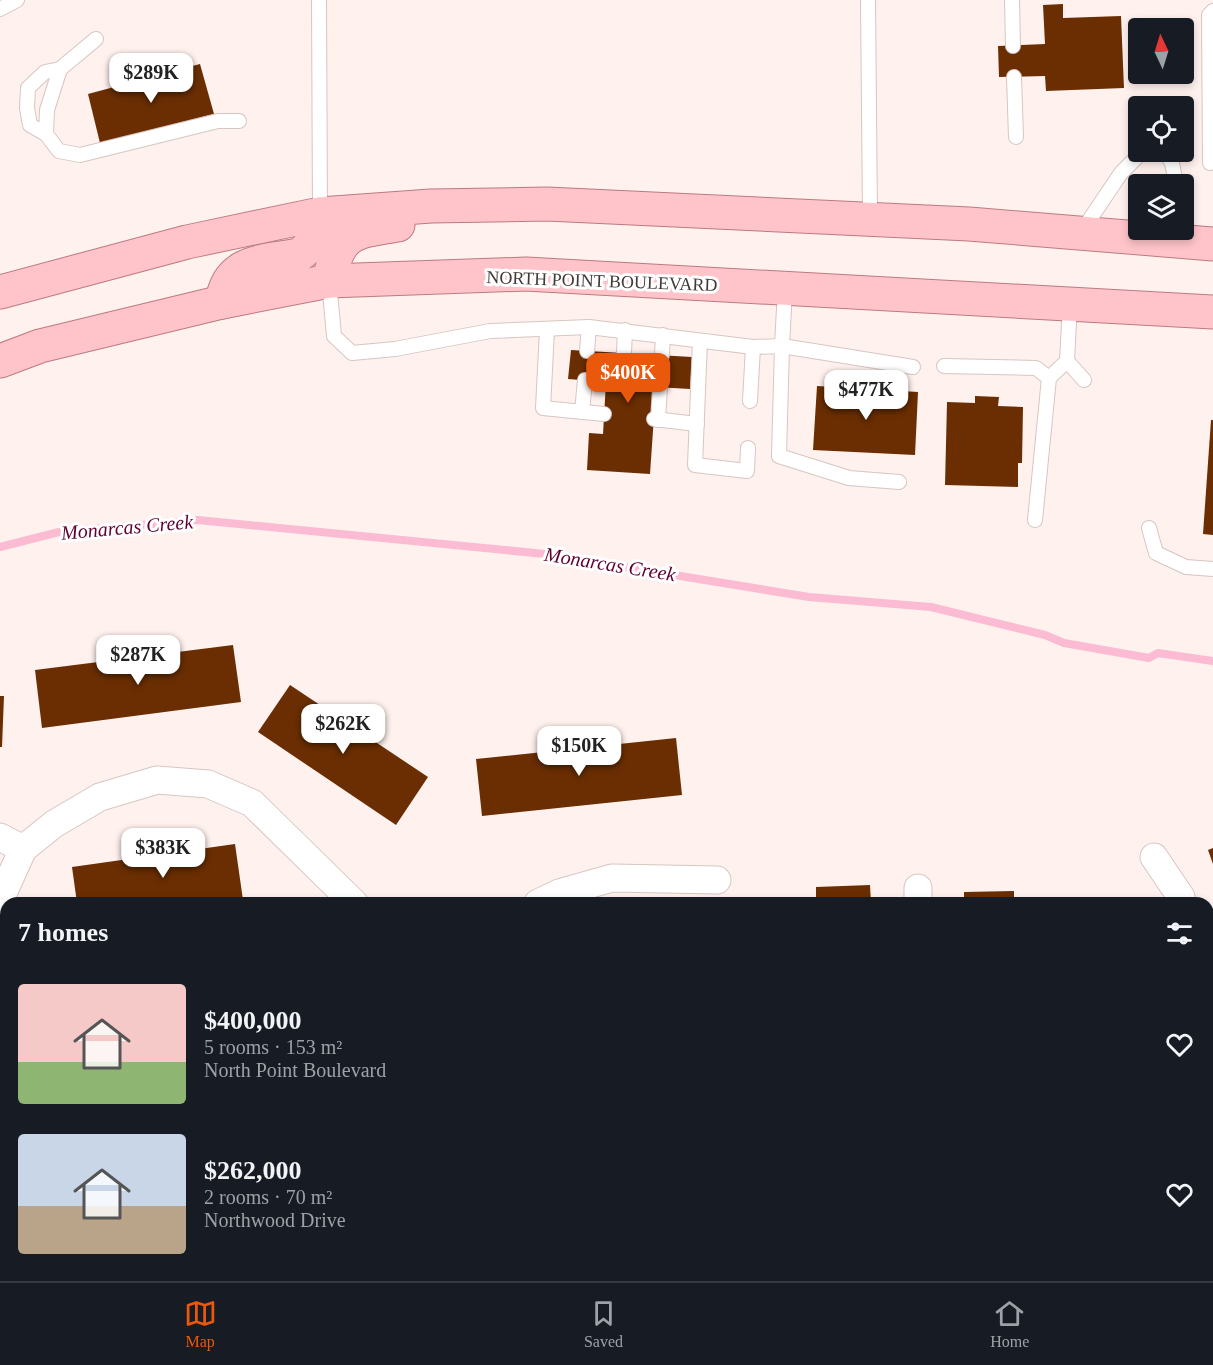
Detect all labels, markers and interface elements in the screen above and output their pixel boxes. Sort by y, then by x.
north arrow [1128,18,1194,84]
map controls [1128,18,1194,240]
pin: $289K [109,53,193,104]
text: $289K [123,61,179,83]
button: locate [1128,96,1194,162]
button: layers [1128,174,1194,240]
street label: NORTH POINT BOULEVARD [486,267,718,295]
pin: $400K [586,353,670,404]
text: $400K [600,361,656,383]
pin: $477K [824,370,908,421]
text: $477K [838,378,894,400]
water label: Monarcas Creek [59,510,195,544]
water label: Monarcas Creek [542,543,678,585]
pin: $287K [96,635,180,686]
text: $287K [110,643,166,665]
pin: $262K [301,704,385,755]
text: $262K [315,712,371,734]
pin: $150K [537,726,621,777]
text: $150K [551,734,607,756]
pin: $383K [121,828,205,879]
text: $383K [135,836,191,858]
icon: filters [1163,917,1196,950]
text: 7 homes [18,918,108,947]
text: $400,000 [204,1006,302,1035]
icon: home [66,1008,138,1080]
icon: heart [1163,1028,1196,1061]
text: 5 rooms · 153 m² [204,1036,342,1058]
text: North Point Boulevard [204,1059,386,1081]
text: $262,000 [204,1156,302,1185]
icon: home [66,1158,138,1230]
icon: heart [1163,1178,1196,1211]
text: 2 rooms · 70 m² [204,1186,332,1208]
text: Northwood Drive [204,1209,346,1231]
tab: Map [184,1297,217,1351]
tab: Saved [584,1297,623,1351]
tab: Home [990,1297,1029,1351]

